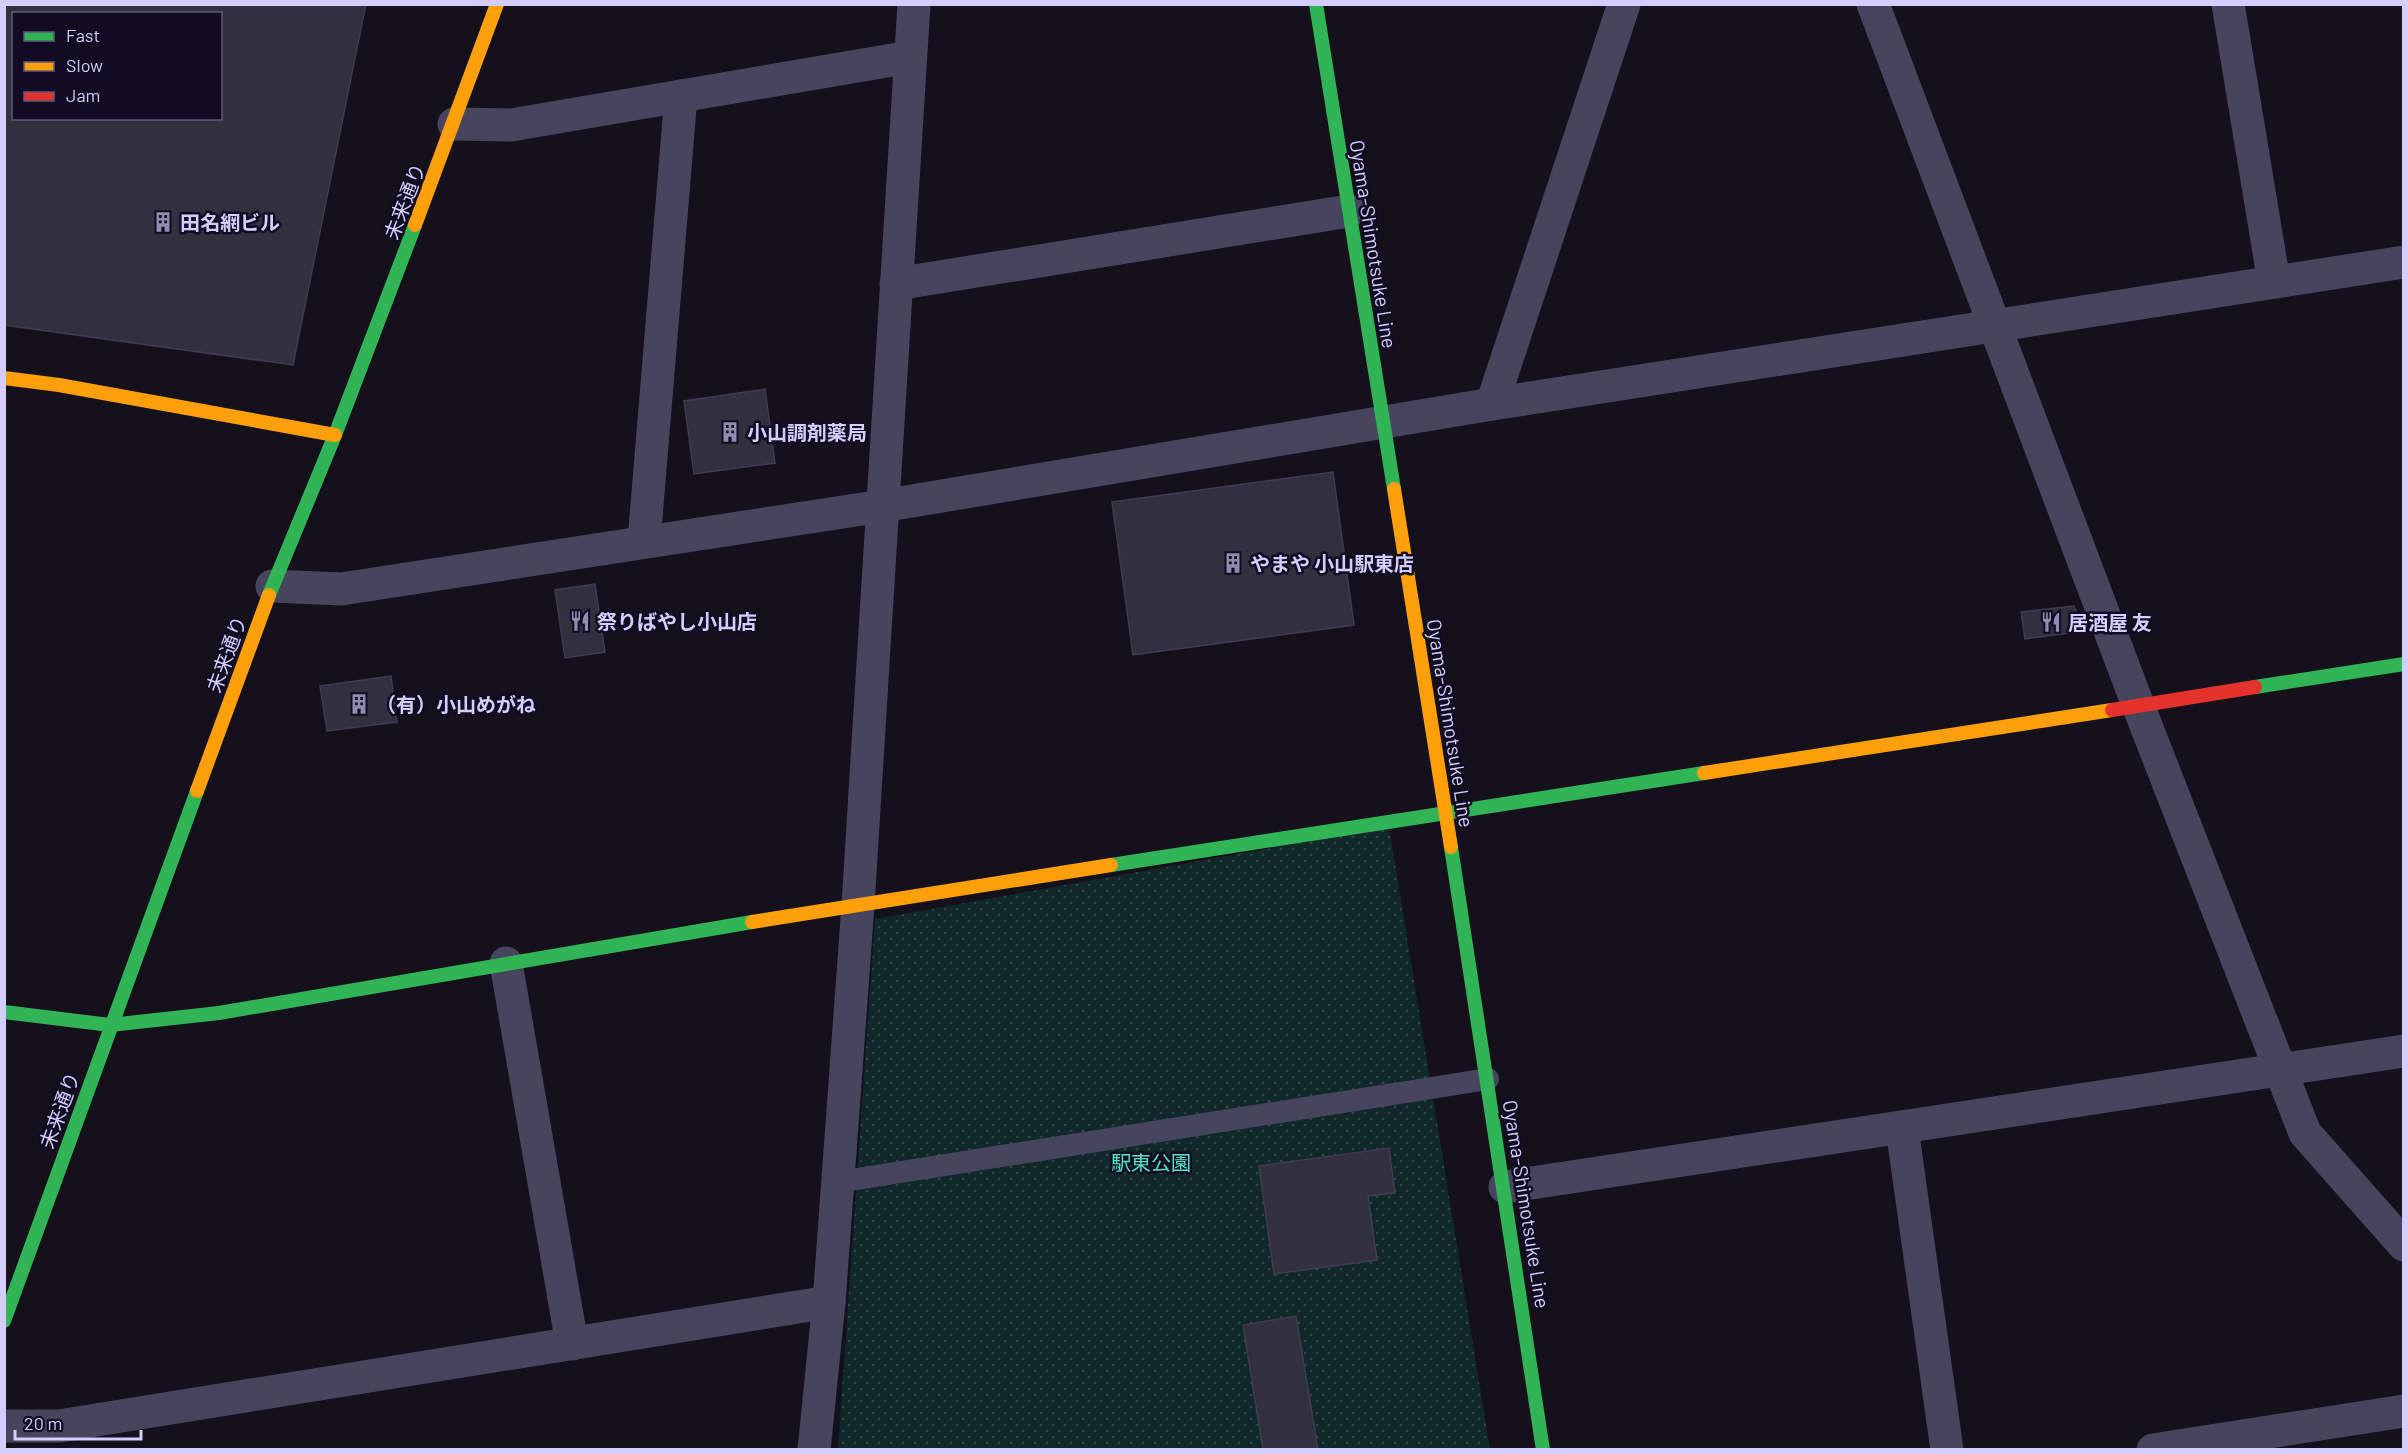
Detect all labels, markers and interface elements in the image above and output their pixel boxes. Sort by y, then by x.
legend [12,12,222,120]
text: Fast [66,24,100,46]
text: Slow [66,54,103,76]
text: Jam [66,84,100,106]
street label: Oyama-Shimotsuke Line [1346,138,1402,350]
street label: 未来通り [378,159,430,243]
building icon: 田名網ビル [151,210,175,234]
place label: 田名網ビル [180,210,280,234]
building icon: 小山調剤薬局 [718,420,742,444]
place label: 小山調剤薬局 [747,420,867,444]
building icon: やまや 小山駅東店 [1221,551,1245,575]
place label: やまや 小山駅東店 [1250,551,1414,575]
restaurant icon: 祭りばやし小山店 [568,609,592,633]
place label: 祭りばやし小山店 [597,609,757,633]
restaurant icon: 居酒屋 友 [2039,610,2063,634]
place label: 居酒屋 友 [2068,610,2152,634]
street label: 未来通り [201,612,251,696]
street label: Oyama-Shimotsuke Line [1423,617,1479,829]
building icon: （有）小山めがね [347,692,371,716]
place label: （有）小山めがね [376,692,536,716]
street label: 未来通り [34,1068,84,1152]
street label: Oyama-Shimotsuke Line [1499,1098,1555,1310]
park label: 駅東公園 [1111,1150,1191,1174]
scale bar [15,1403,141,1441]
text: 20 m [24,1412,62,1434]

